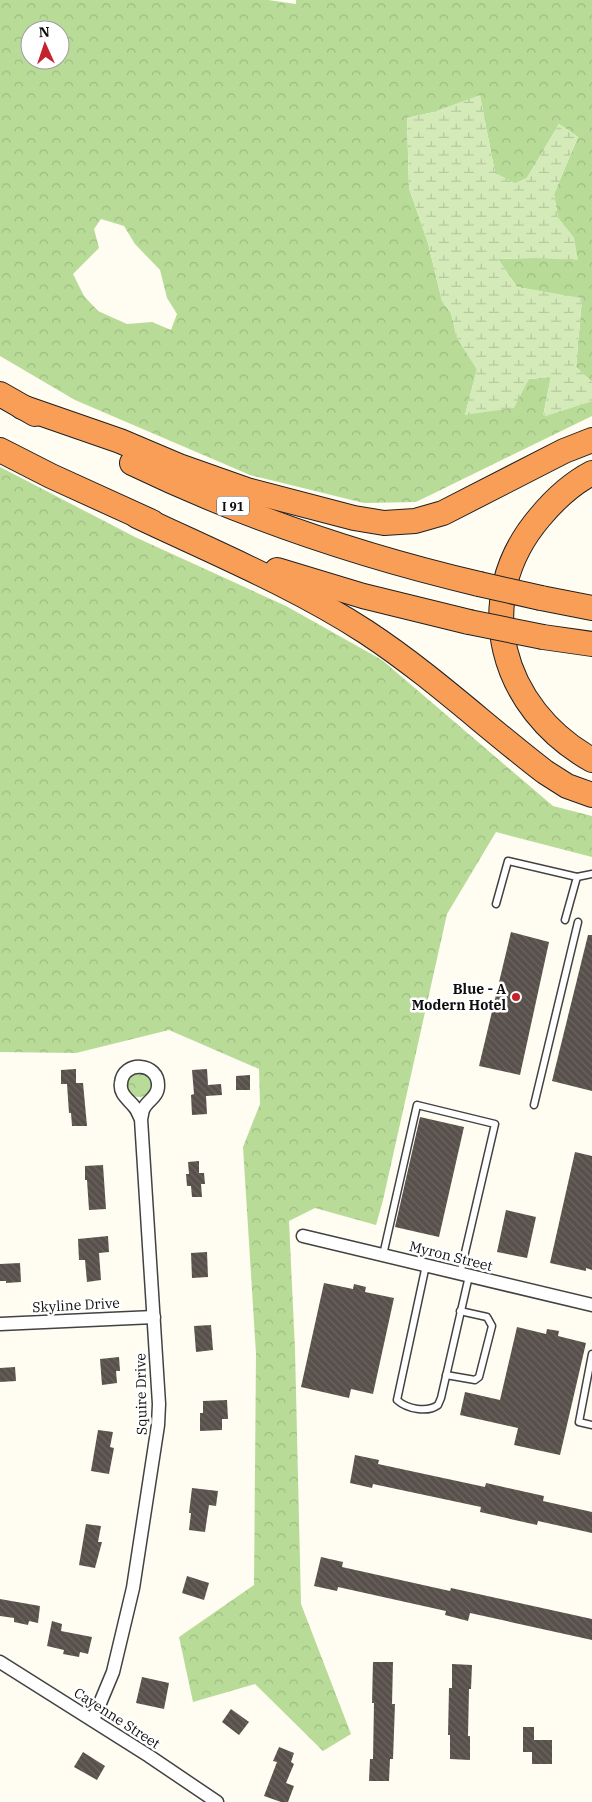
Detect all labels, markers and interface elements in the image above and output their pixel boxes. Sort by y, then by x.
north arrow [20,20,70,70]
text: N [38,23,50,41]
road number: I 91 [217,496,249,516]
place label: Blue - A Modern Hotel [412,980,506,1014]
marker: Blue - A Modern Hotel [510,991,522,1003]
street label: Myron Street [407,1237,495,1275]
street label: Skyline Drive [32,1294,120,1316]
street label: Squire Drive [131,1353,151,1435]
street label: Cayenne Street [70,1683,164,1753]

